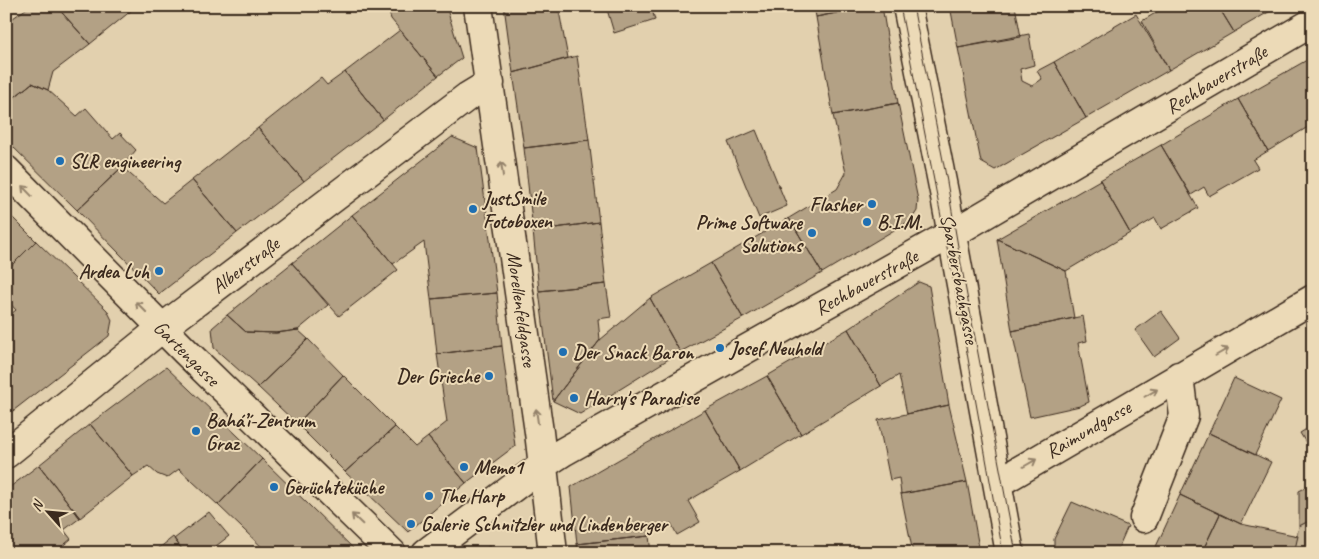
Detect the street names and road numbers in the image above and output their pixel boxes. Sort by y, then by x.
street label: Rechbauerstraße [1161,39,1273,120]
street label: Sparbersbachgasse [935,212,985,347]
street label: Alberstraße [206,231,286,299]
street label: Rechbauerstraße [810,243,924,321]
street label: Morellenfeldgasse [501,250,542,370]
street label: Gartengasse [148,315,226,393]
street label: Raimundgasse [1041,394,1137,464]

